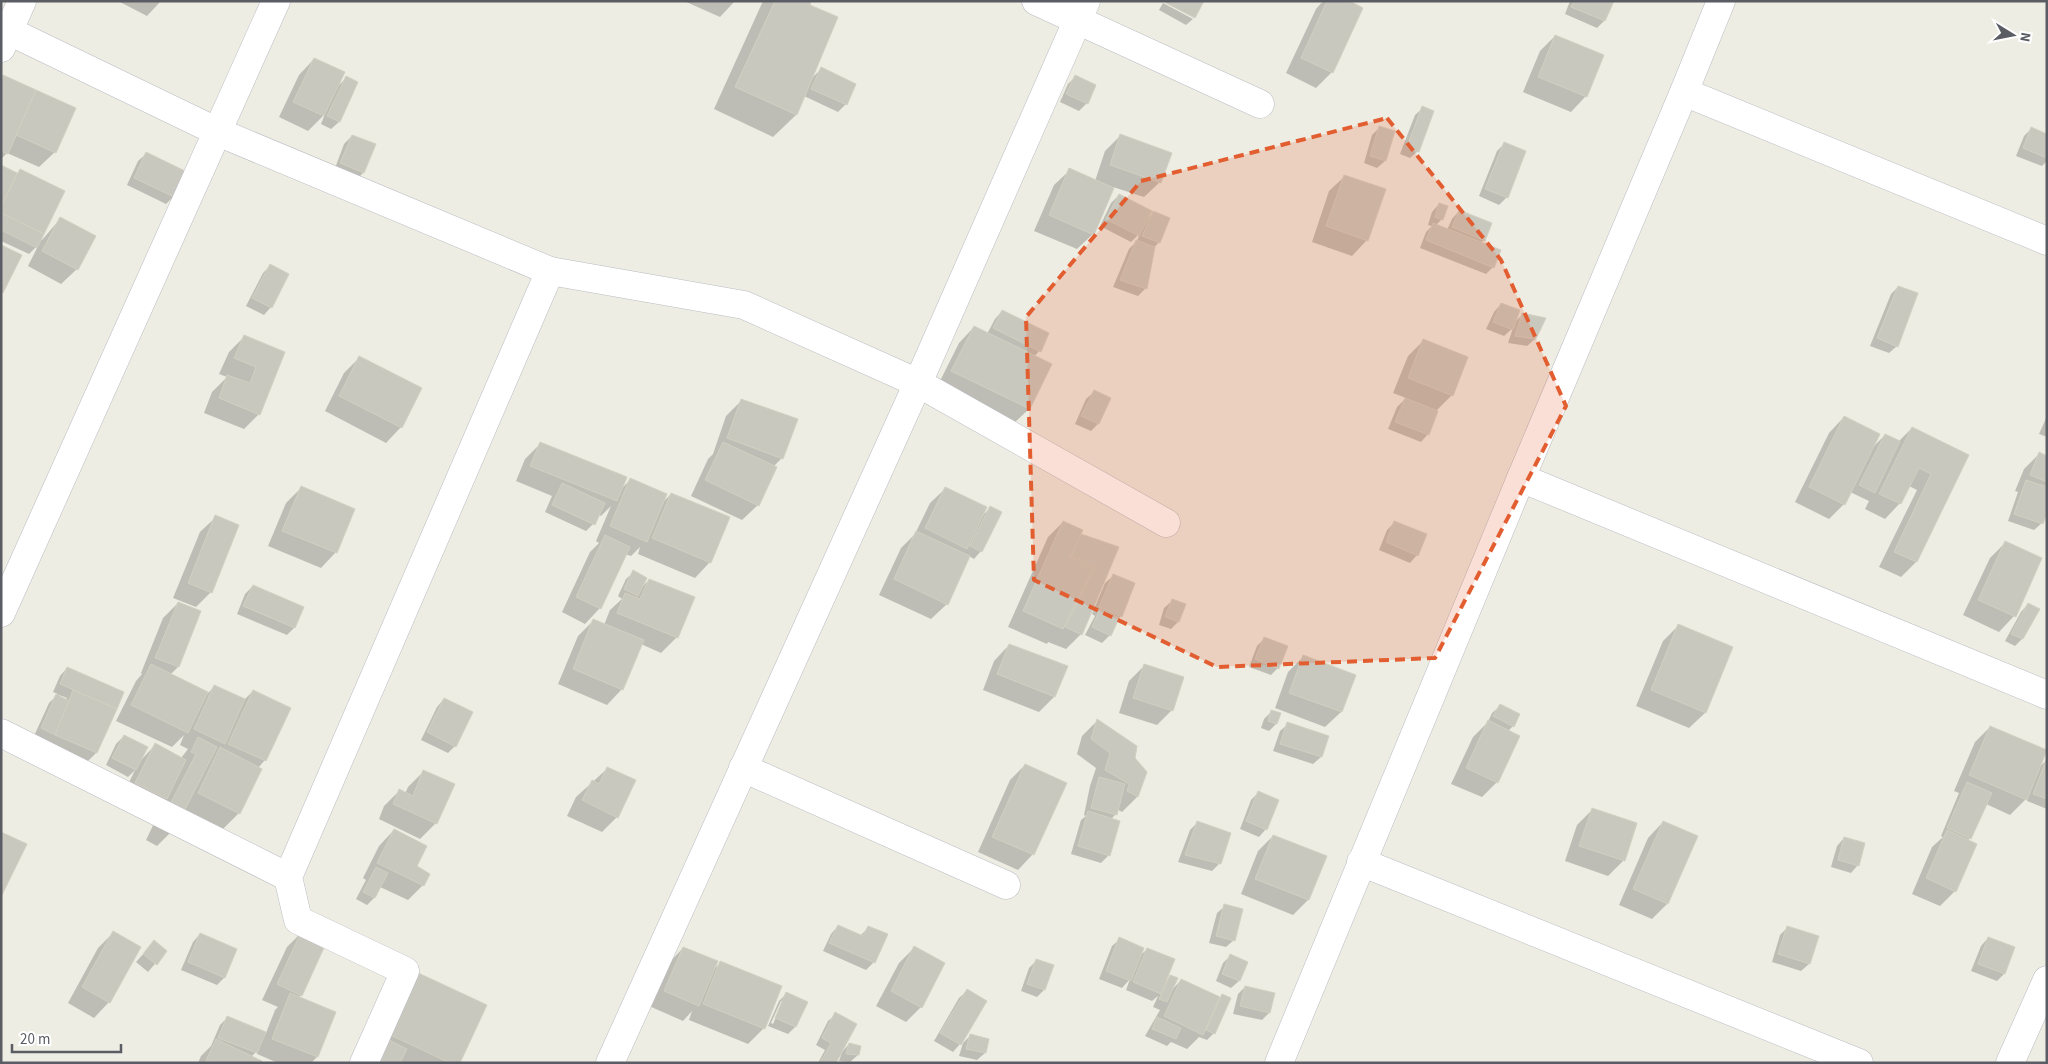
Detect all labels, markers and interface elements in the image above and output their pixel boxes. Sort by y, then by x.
north arrow [1988,10,2038,60]
text: N [2014,31,2035,43]
scale bar [12,1022,121,1054]
text: 20 m [20,1029,50,1050]

